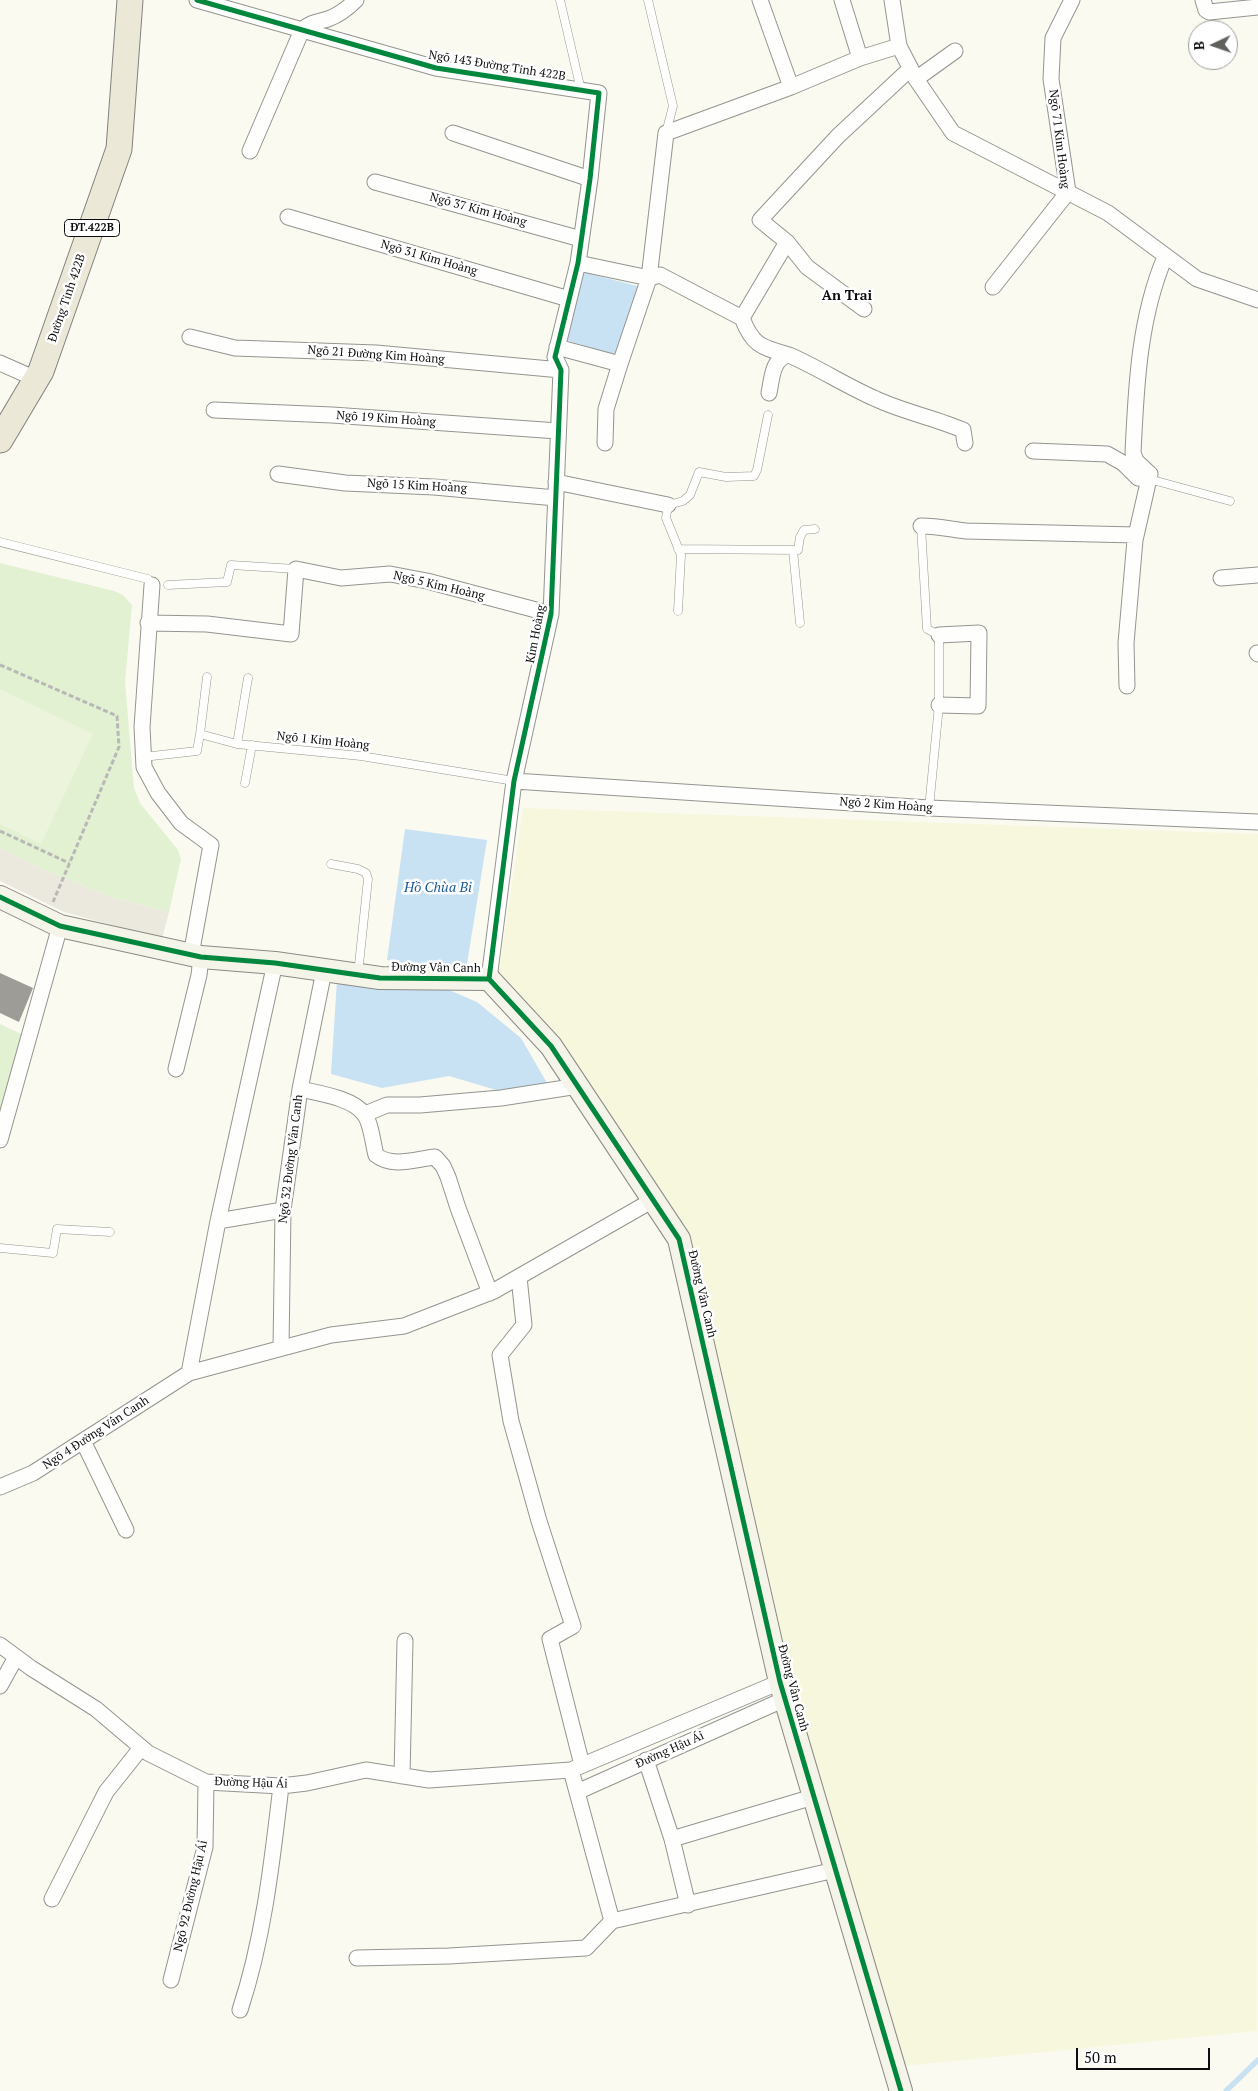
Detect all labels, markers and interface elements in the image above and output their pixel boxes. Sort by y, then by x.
north arrow [1188,20,1238,70]
text: B [1189,41,1208,51]
street label: Ngõ 143 Đường Tỉnh 422B [427,48,567,84]
street label: Ngõ 71 Kim Hoàng [1046,89,1072,189]
street label: Ngõ 37 Kim Hoàng [428,190,528,230]
road number: ĐT.422B [64,220,120,237]
street label: Ngõ 31 Kim Hoàng [379,237,479,279]
street label: Đường Tỉnh 422B [45,252,89,344]
district label: An Trai [822,288,872,304]
street label: Ngõ 21 Đường Kim Hoàng [307,343,445,367]
street label: Ngõ 19 Kim Hoàng [336,408,436,430]
street label: Ngõ 15 Kim Hoàng [367,476,467,496]
street label: Ngõ 5 Kim Hoàng [392,568,486,604]
street label: Kim Hoàng [523,603,549,665]
street label: Ngõ 1 Kim Hoàng [276,729,370,753]
street label: Ngõ 2 Kim Hoàng [839,795,933,815]
water label: Hồ Chùa Bi [404,880,472,896]
street label: Đường Vân Canh [391,960,481,976]
street label: Ngõ 32 Đường Vân Canh [276,1094,306,1224]
street label: Đường Vân Canh [685,1249,719,1339]
street label: Ngõ 4 Đường Vân Canh [40,1393,152,1473]
street label: Đường Vân Canh [774,1643,812,1733]
street label: Đường Hậu Ái [634,1728,706,1772]
street label: Đường Hậu Ái [214,1775,288,1791]
street label: Ngõ 92 Đường Hậu Ái [171,1839,211,1953]
scale bar [1078,2038,1212,2070]
text: 50 m [1084,2047,1117,2067]

